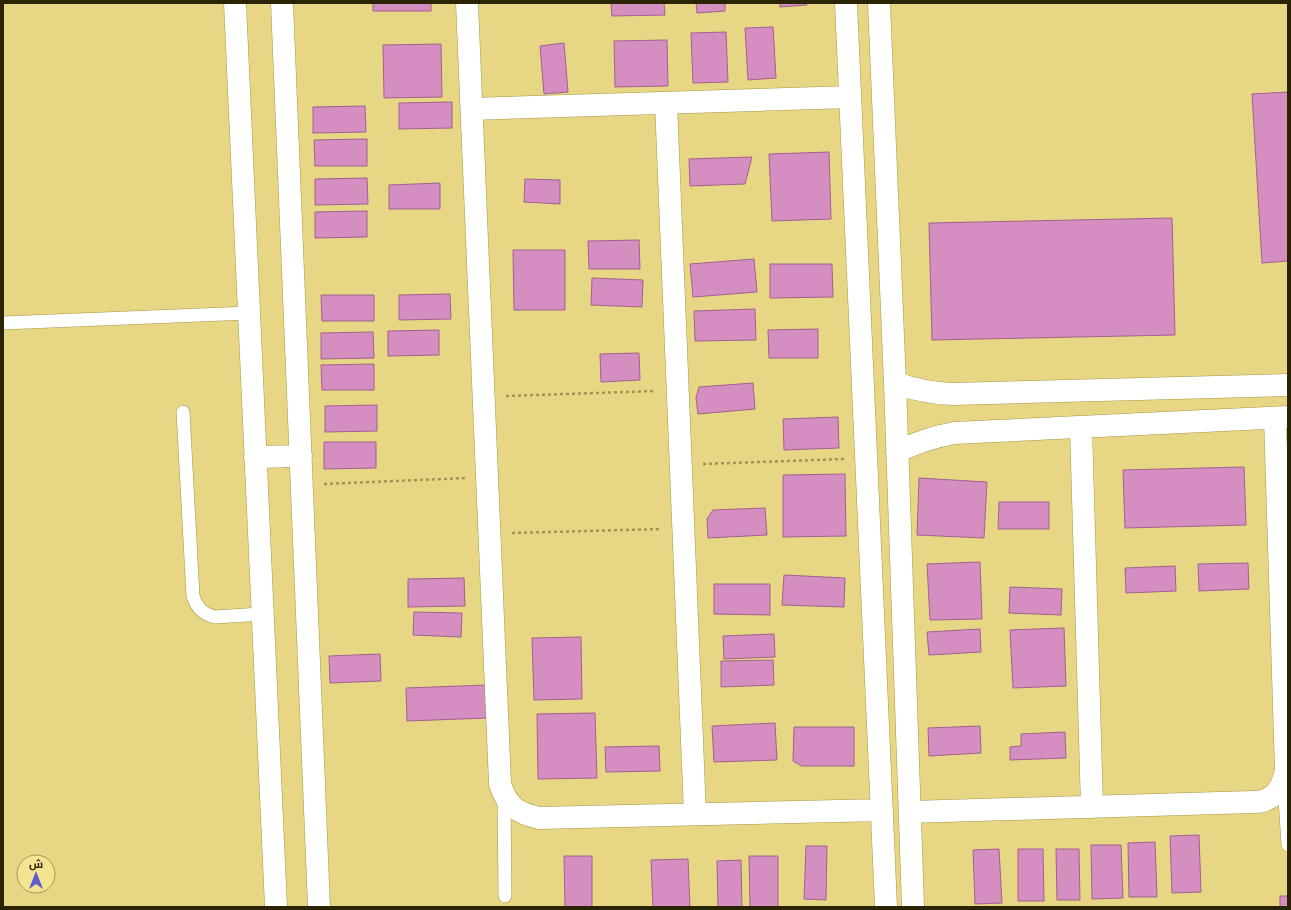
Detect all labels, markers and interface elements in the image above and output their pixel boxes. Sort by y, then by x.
north arrow [16,854,56,894]
text: ش [29,857,43,871]

